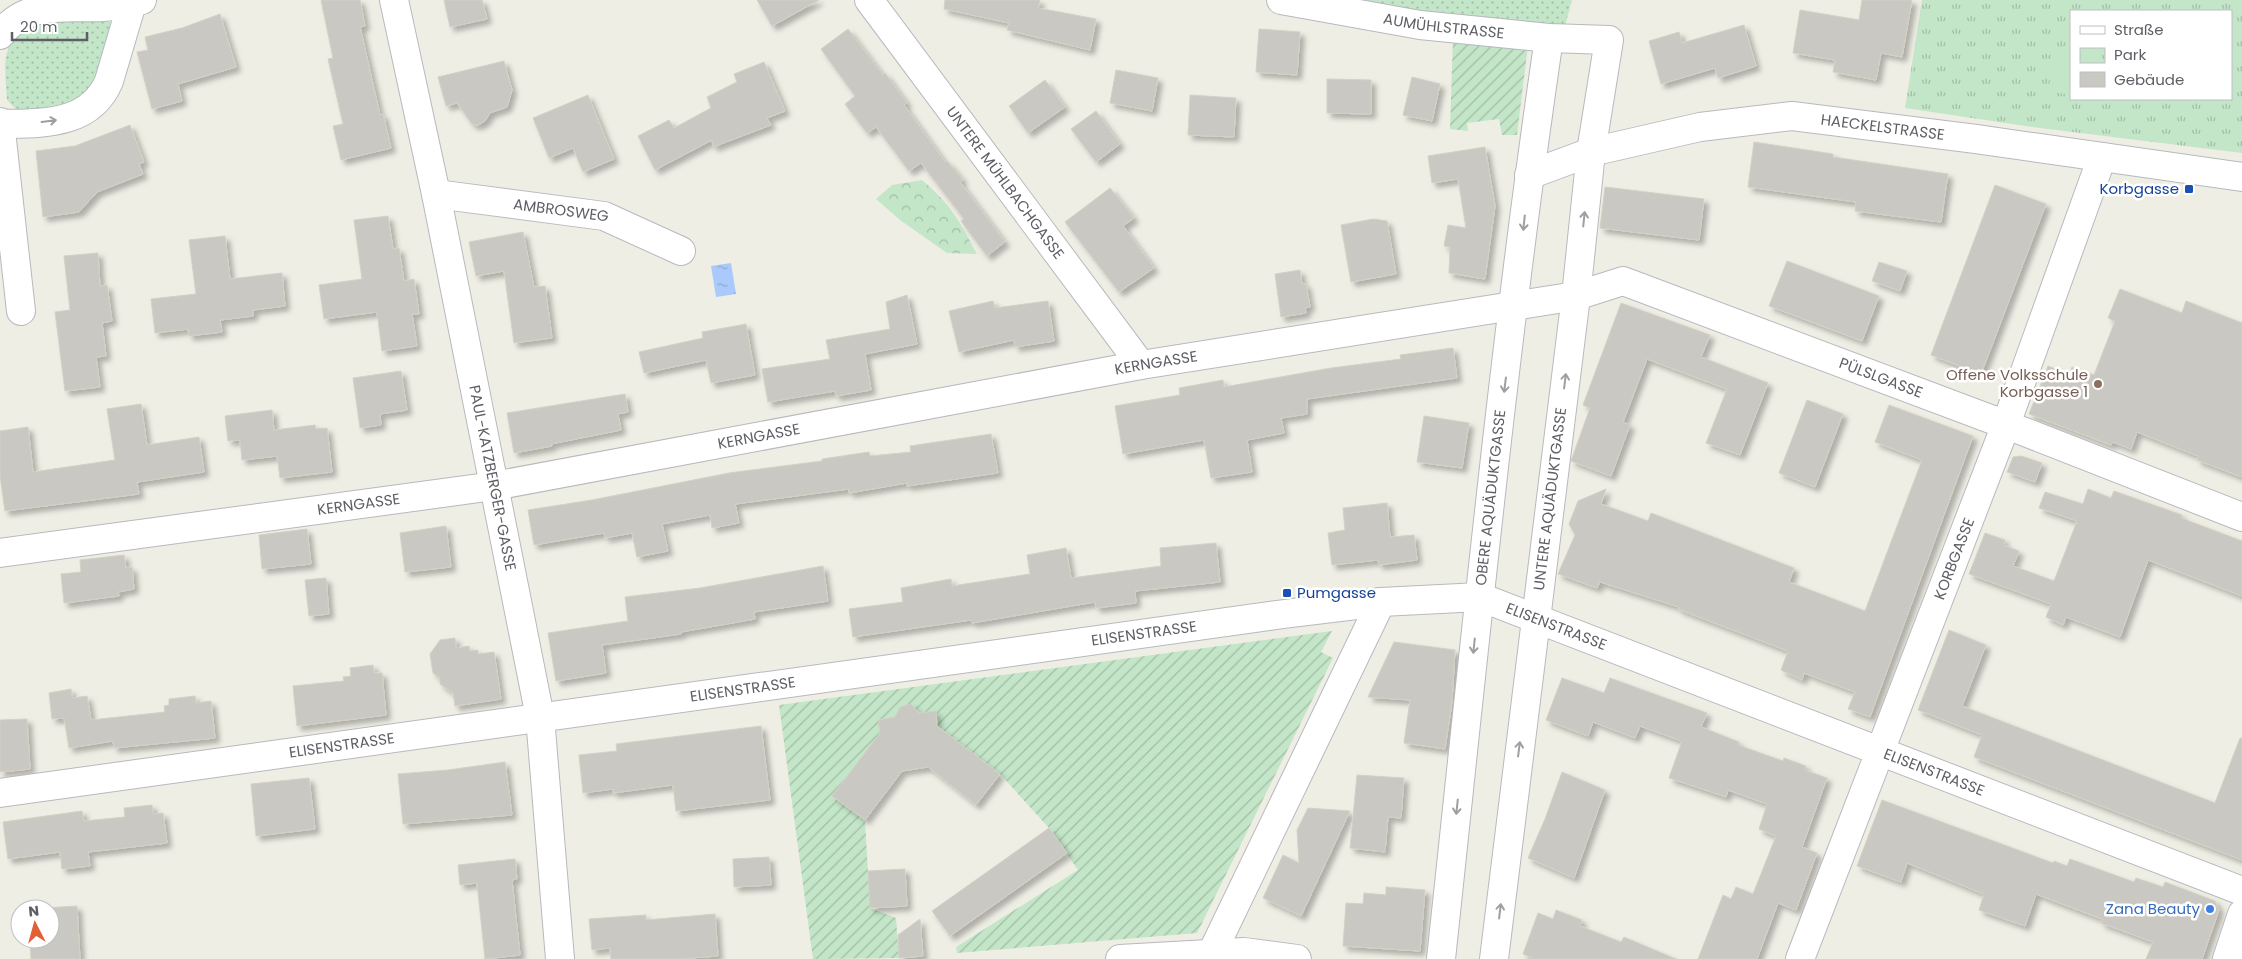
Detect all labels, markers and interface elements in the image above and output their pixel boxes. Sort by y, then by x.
street label: AUMÜHLSTRASSE [1382,8,1505,43]
scale bar [12,10,88,42]
legend [2070,10,2232,100]
text: 20 m [20,16,58,37]
text: Straße [2114,19,2164,40]
text: Park [2114,44,2146,65]
text: Gebäude [2114,69,2184,90]
street label: UNTERE MÜHLBACHGASSE [942,102,1070,263]
street label: HAECKELSTRASSE [1820,109,1946,145]
one-way arrow [40,116,56,126]
place label: Korbgasse [2099,178,2179,199]
marker: Korbgasse [2183,183,2195,195]
street label: AMBROSWEG [512,193,610,227]
one-way arrow [1579,212,1589,228]
one-way arrow [1519,215,1529,231]
street label: KERNGASSE [1113,345,1199,380]
street label: PÜLSLGASSE [1836,352,1926,403]
place label: Offene Volksschule Korbgasse 1 [1946,364,2088,402]
one-way arrow [1560,373,1570,389]
one-way arrow [1500,376,1510,392]
marker: Offene Volksschule Korbgasse 1 [2092,378,2104,390]
street label: PAUL-KATZBERGER-GASSE [464,383,522,573]
street label: UNTERE AQUÄDUKTGASSE [1528,406,1571,592]
street label: OBERE AQUÄDUKTGASSE [1470,409,1510,587]
street label: KERNGASSE [716,418,802,454]
street label: KERNGASSE [316,488,401,520]
street label: KORBGASSE [1928,514,1979,603]
place label: Pumgasse [1297,582,1376,603]
marker: Pumgasse [1281,587,1293,599]
street label: ELISENSTRASSE [1503,597,1610,655]
street label: ELISENSTRASSE [1090,615,1198,651]
one-way arrow [1469,638,1479,654]
street label: ELISENSTRASSE [689,671,797,707]
street label: ELISENSTRASSE [287,727,396,763]
one-way arrow [1514,742,1524,758]
street label: ELISENSTRASSE [1881,743,1988,801]
one-way arrow [1452,799,1462,815]
place label: Zana Beauty [2106,898,2201,919]
north arrow [10,899,60,949]
text: N [27,901,40,922]
one-way arrow [1495,903,1505,919]
marker: Zana Beauty [2204,903,2216,915]

